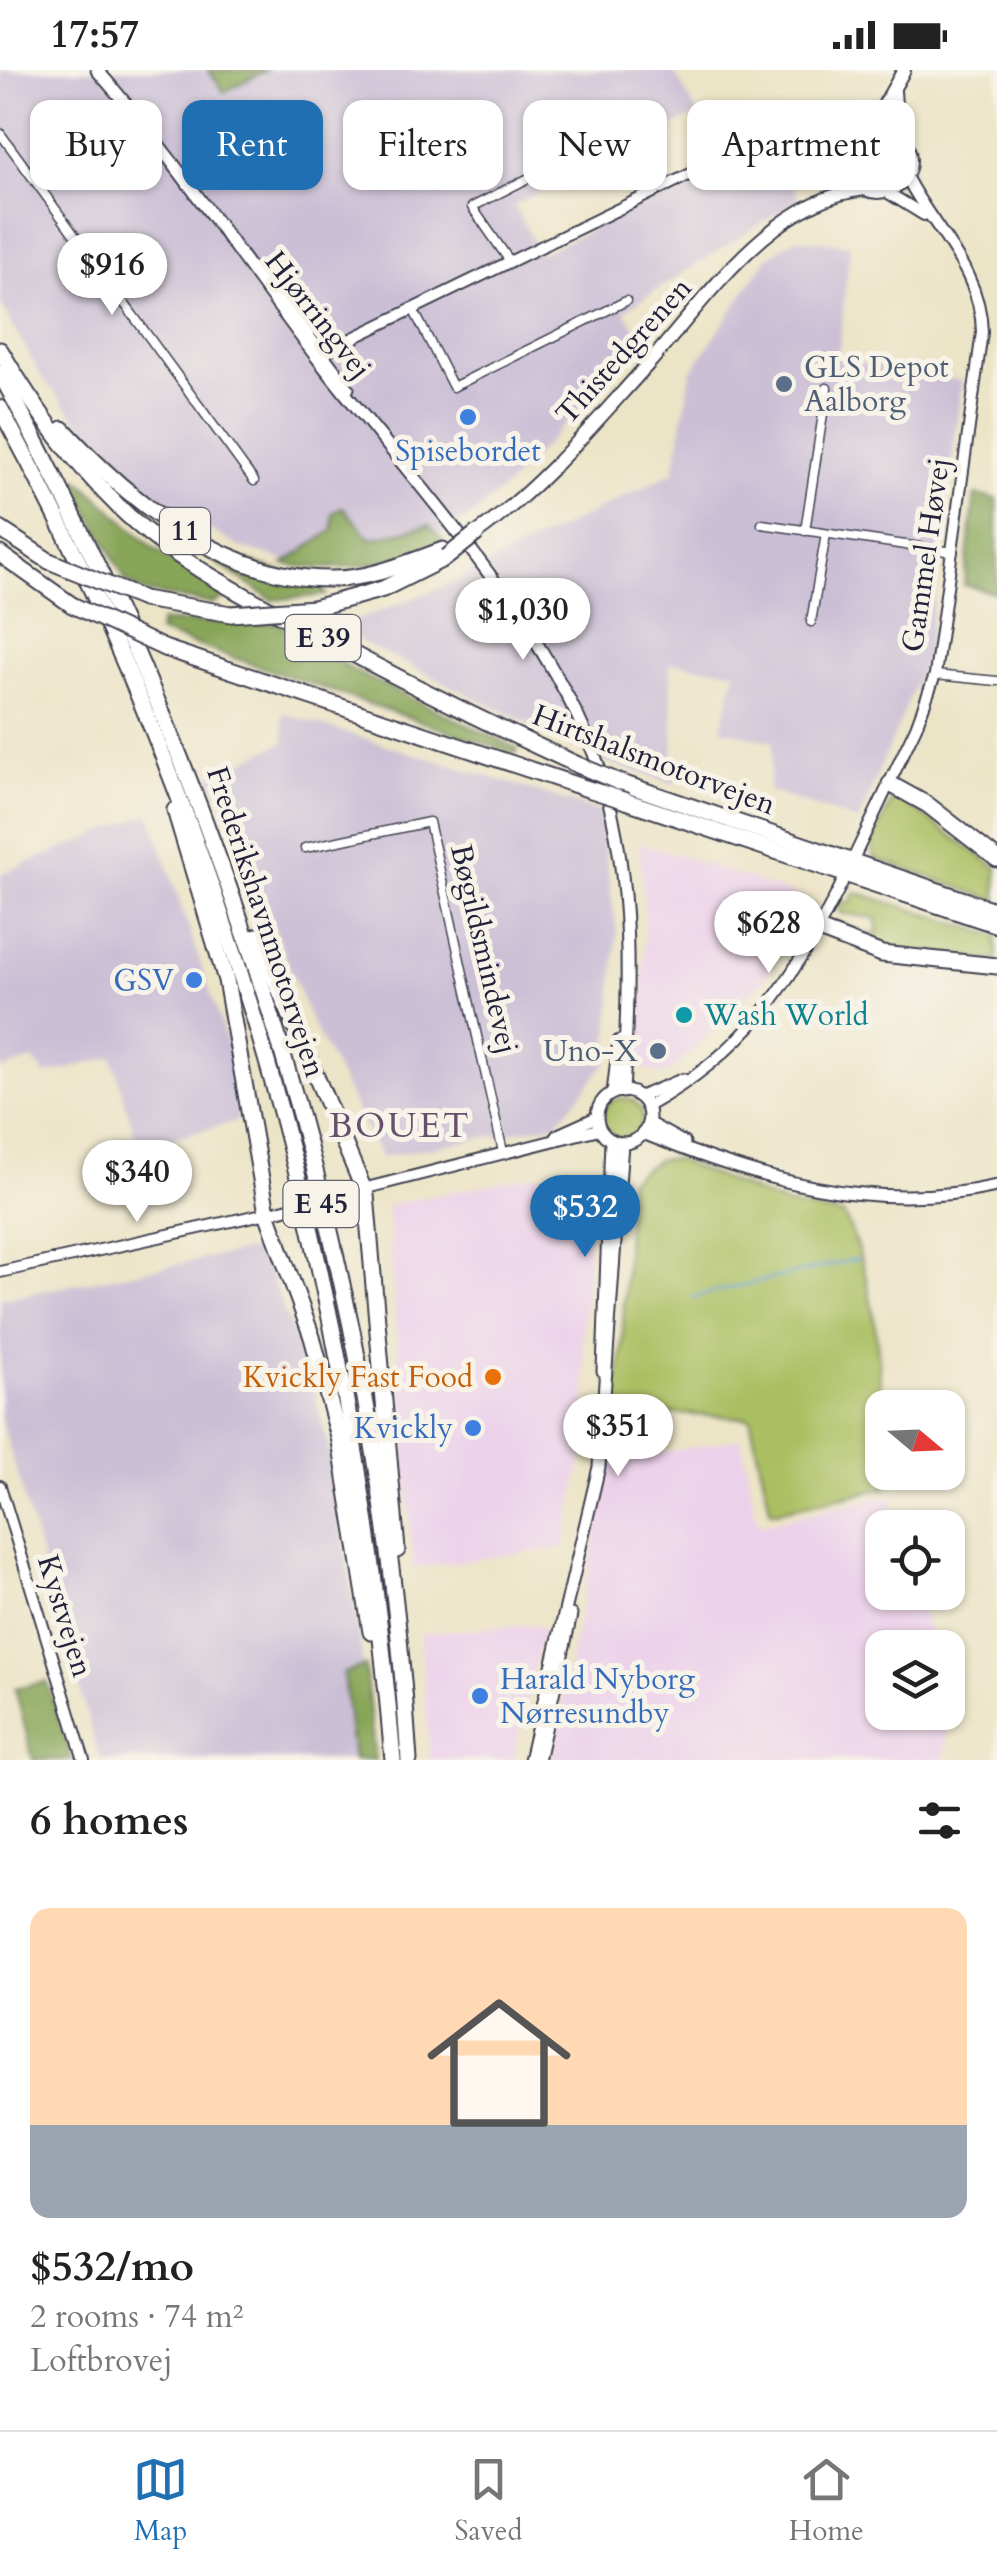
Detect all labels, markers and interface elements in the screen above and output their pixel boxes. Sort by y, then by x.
text: 17:57 [50,9,139,61]
chip: Buy [30,100,162,190]
chip: Rent [182,100,323,190]
chip: Filters [343,100,503,190]
chip: New [523,100,667,190]
chip: Apartment [687,100,915,190]
pin: $916 [53,233,171,318]
text: $916 [79,243,145,287]
street label: Hjørringvej [255,243,381,387]
street label: Thistedgrenen [547,268,701,434]
place label: GLS Depot Aalborg [804,347,949,422]
marker: GLS Depot Aalborg [773,373,795,395]
marker: Spisebordet [457,406,479,428]
place label: Spisebordet [395,431,541,472]
street label: Gammel Høvej [892,455,960,655]
road number: 11 [160,508,210,554]
pin: $1,030 [442,578,604,663]
text: $1,030 [477,588,569,632]
road number: E 39 [286,615,360,661]
street label: Hirtshalsmotorvejen [527,695,781,825]
street label: Frederikshavnmotorvejen [196,761,336,1083]
street label: Bøgildsmindevej [440,840,528,1058]
pin: $628 [710,891,828,976]
text: $628 [736,901,802,945]
place label: GSV [113,960,174,1001]
marker: GSV [183,969,205,991]
place label: Wash World [703,995,869,1036]
marker: Wash World [673,1004,695,1026]
place label: Uno-X [543,1031,638,1072]
marker: Uno-X [647,1040,669,1062]
district label: BOUET [329,1102,471,1150]
pin: $340 [78,1140,196,1225]
text: $340 [104,1150,170,1194]
pin: $532 [526,1175,644,1260]
road number: E 45 [284,1181,358,1227]
text: $532 [552,1185,618,1229]
place label: Kvickly Fast Food [243,1357,473,1398]
marker: Kvickly Fast Food [482,1366,504,1388]
north arrow [865,1390,965,1490]
map controls [865,1390,965,1730]
pin: $351 [559,1394,677,1479]
text: $351 [585,1404,651,1448]
place label: Kvickly [354,1408,453,1449]
marker: Kvickly [462,1417,484,1439]
button: locate [865,1510,965,1610]
street label: Kystvejen [27,1550,103,1682]
button: layers [865,1630,965,1730]
place label: Harald Nyborg Nørresundby [500,1659,695,1734]
marker: Harald Nyborg Nørresundby [469,1685,491,1707]
text: 6 homes [30,1792,188,1849]
icon: filters [912,1793,967,1848]
icon: home [409,1973,589,2153]
text: $532/mo [30,2238,194,2295]
text: 2 rooms · 74 m² [30,2295,243,2339]
text: Loftbrovej [30,2339,172,2383]
tab: Map [133,2452,188,2550]
tab: Saved [455,2452,522,2550]
tab: Home [789,2452,864,2550]

